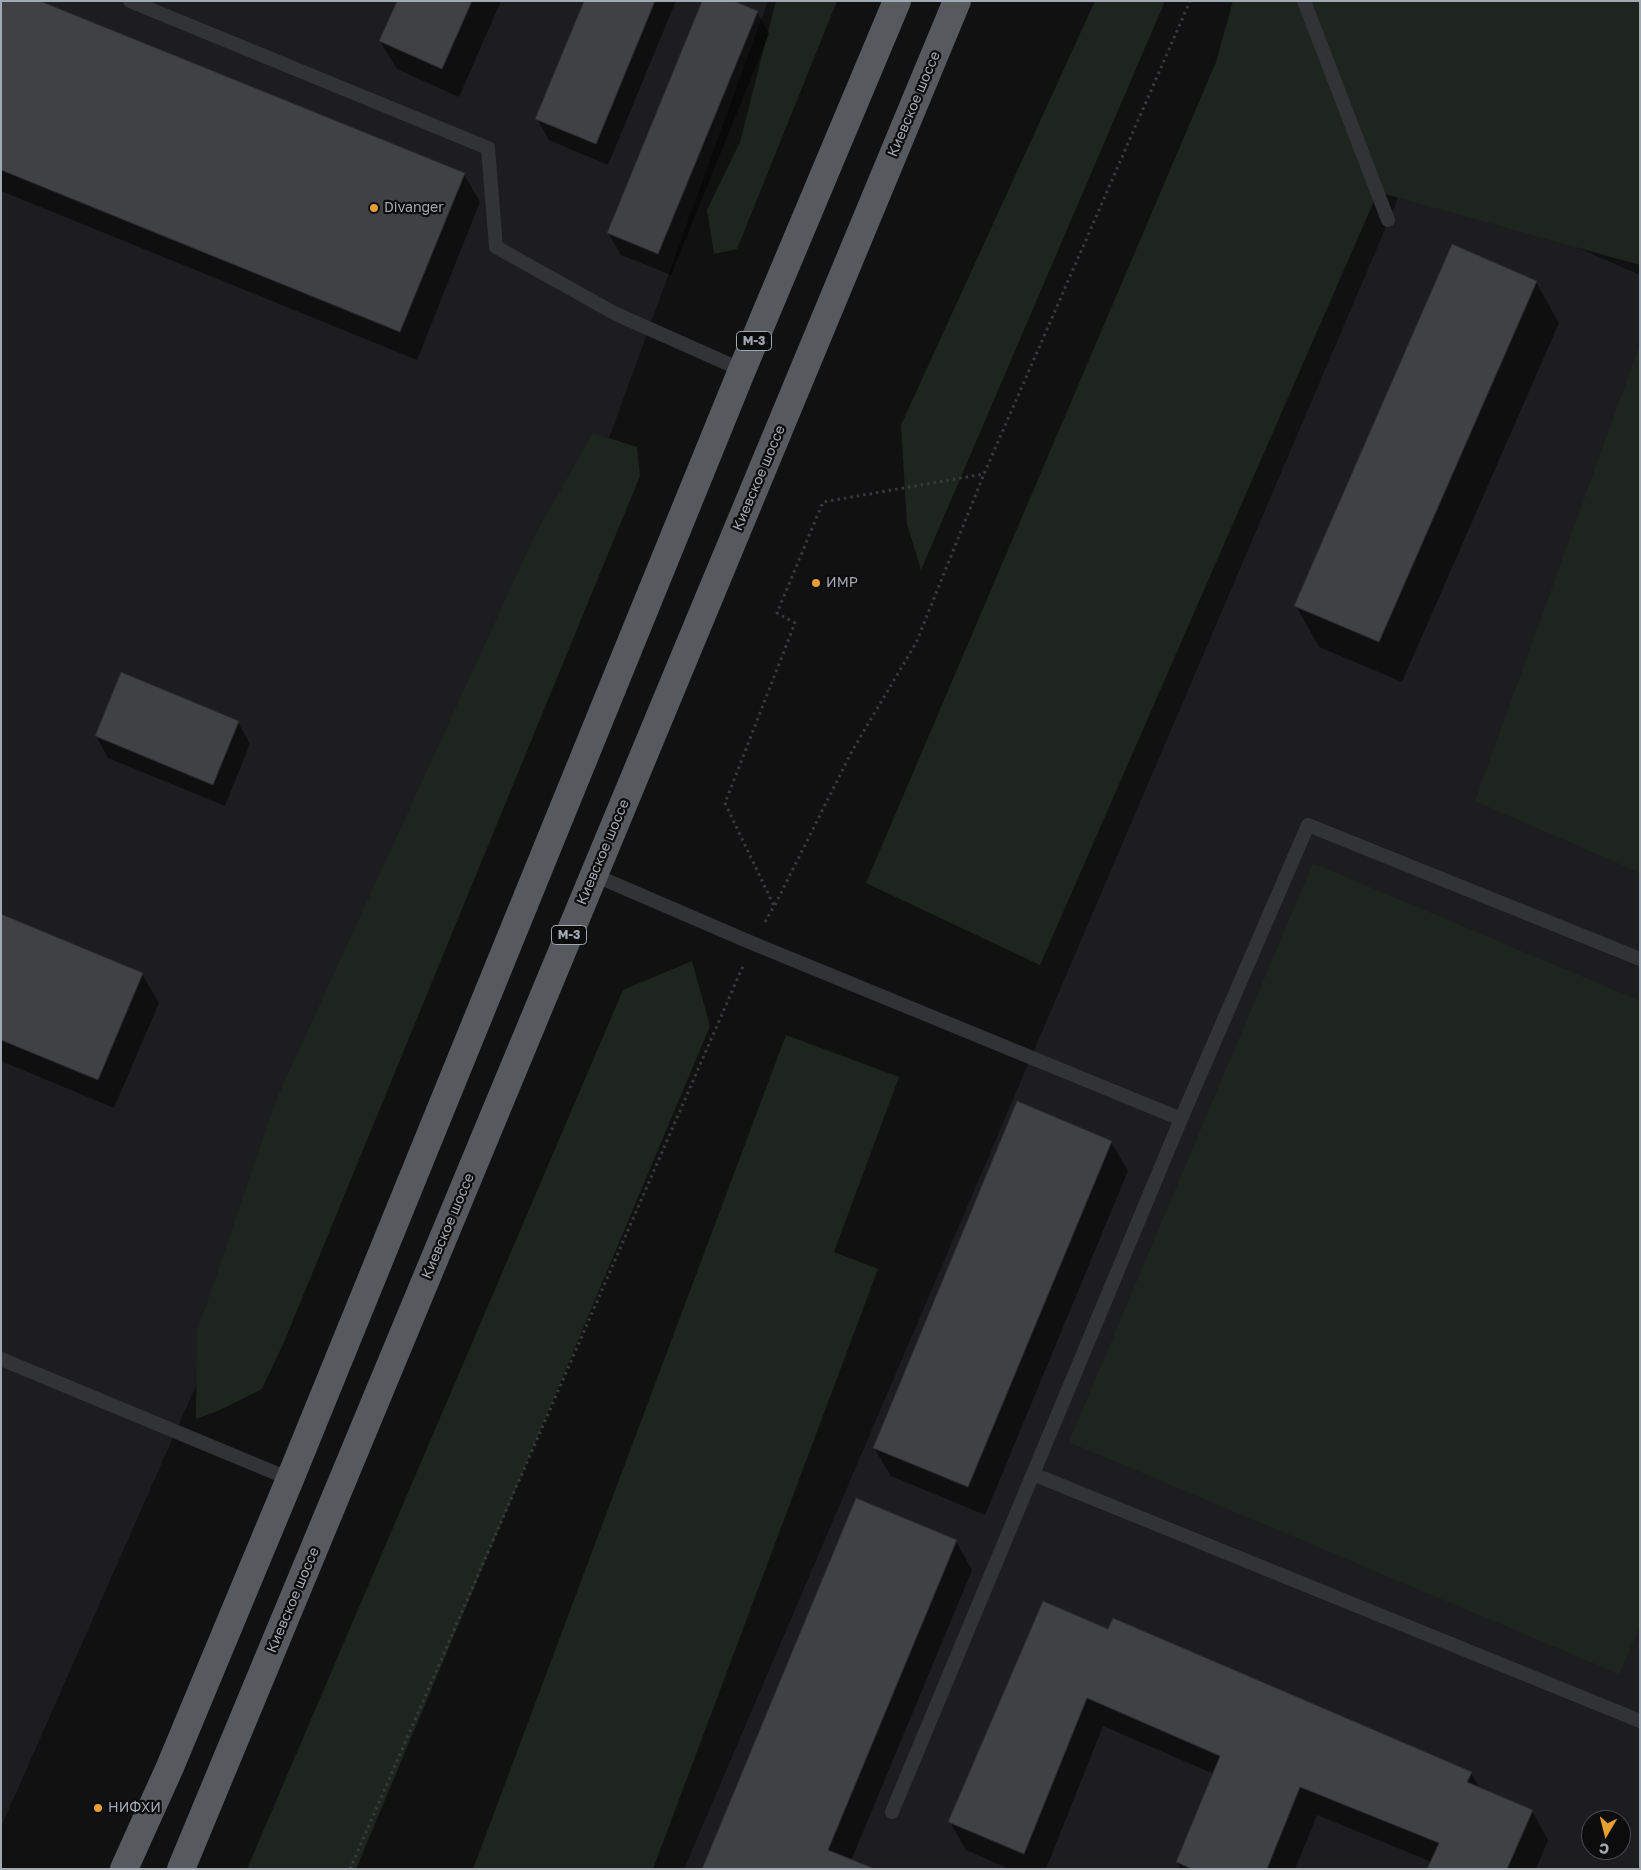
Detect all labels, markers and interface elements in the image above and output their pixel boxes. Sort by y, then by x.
street label: Киевское шоссе [884,49,944,159]
place label: Divanger [384,200,444,216]
marker: Divanger [368,202,380,214]
road number: М-3 [736,332,772,351]
street label: Киевское шоссе [729,423,789,533]
place label: ИМР [826,575,858,591]
marker: ИМР [810,577,822,589]
street label: Киевское шоссе [573,797,633,907]
road number: М-3 [552,926,586,944]
street label: Киевское шоссе [418,1171,478,1281]
street label: Киевское шоссе [263,1545,323,1655]
place label: НИФХИ [108,1800,161,1816]
marker: НИФХИ [92,1802,104,1814]
north arrow [1581,1810,1631,1860]
text: С [1598,1840,1610,1858]

